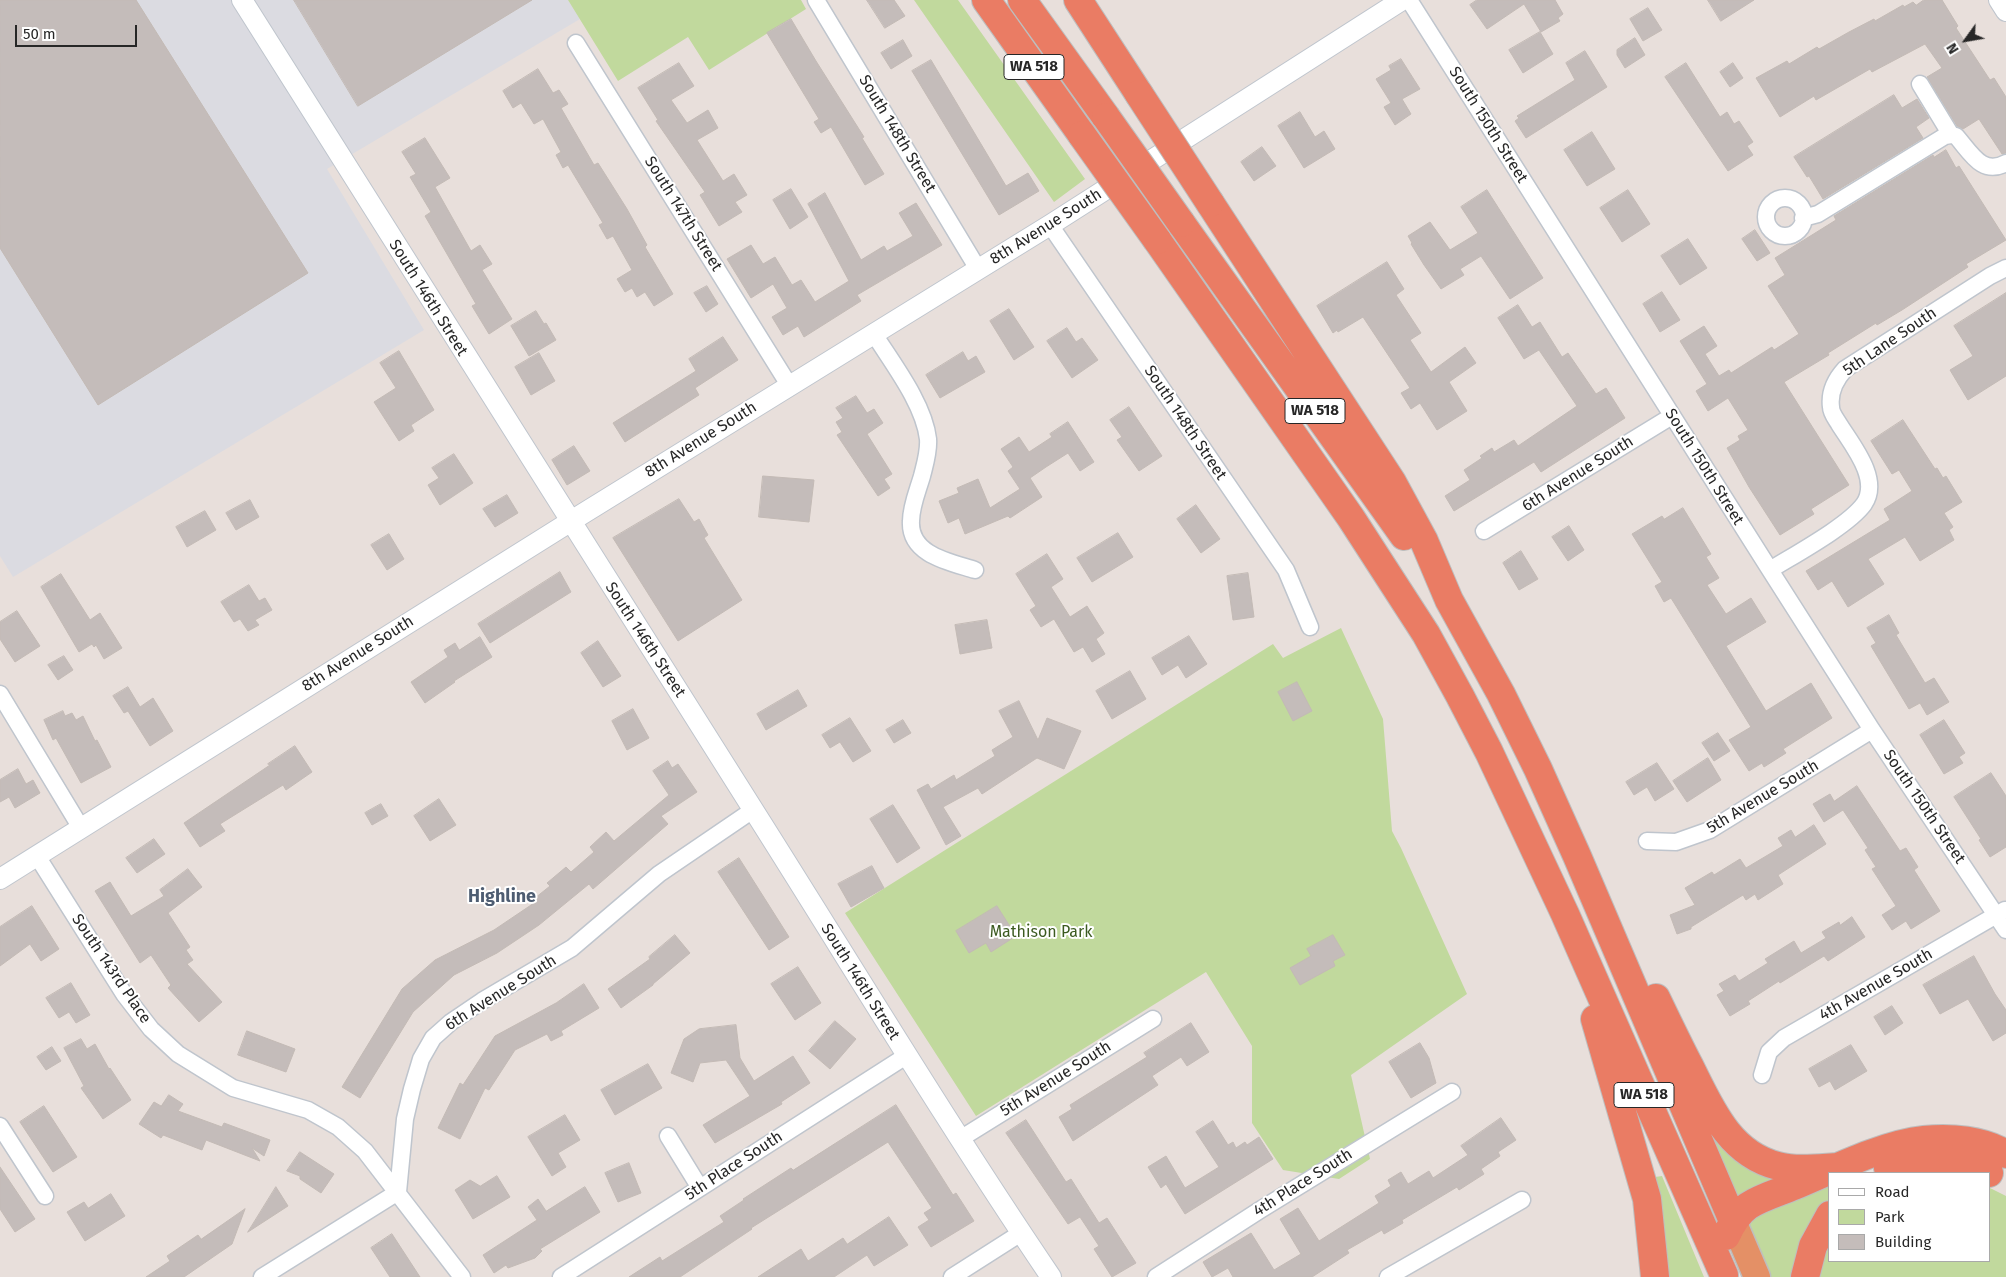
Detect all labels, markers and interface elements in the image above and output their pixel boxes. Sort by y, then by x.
scale bar [18,15,140,47]
north arrow [1941,15,1991,65]
text: 50 m [23,25,56,43]
text: N [1943,40,1963,57]
road number: WA 518 [1004,54,1064,80]
street label: South 150th Street [1445,63,1531,187]
street label: South 148th Street [854,72,940,196]
street label: South 147th Street [640,153,726,275]
street label: 8th Avenue South [987,185,1105,269]
street label: South 146th Street [384,236,472,360]
street label: 5th Lane South [1840,304,1940,380]
street label: South 148th Street [1140,362,1230,484]
street label: 8th Avenue South [642,398,760,482]
road number: WA 518 [1285,398,1345,424]
street label: South 150th Street [1661,405,1747,529]
street label: 6th Avenue South [1519,432,1637,516]
street label: South 146th Street [601,579,689,701]
street label: 8th Avenue South [299,612,417,696]
street label: South 150th Street [1879,746,1969,868]
street label: 5th Avenue South [1704,756,1822,838]
district label: Highline [468,886,536,908]
street label: South 143rd Place [67,911,155,1027]
street label: South 146th Street [816,920,904,1044]
park label: Mathison Park [990,923,1092,943]
street label: 4th Avenue South [1816,945,1936,1025]
street label: 6th Avenue South [442,951,560,1035]
street label: 5th Avenue South [997,1037,1115,1121]
road number: WA 518 [1614,1082,1674,1108]
street label: 5th Place South [682,1127,786,1205]
street label: 4th Place South [1250,1145,1356,1221]
legend [1828,1172,1991,1262]
text: Road [1875,1183,1910,1201]
text: Park [1875,1208,1905,1226]
text: Building [1875,1233,1931,1251]

